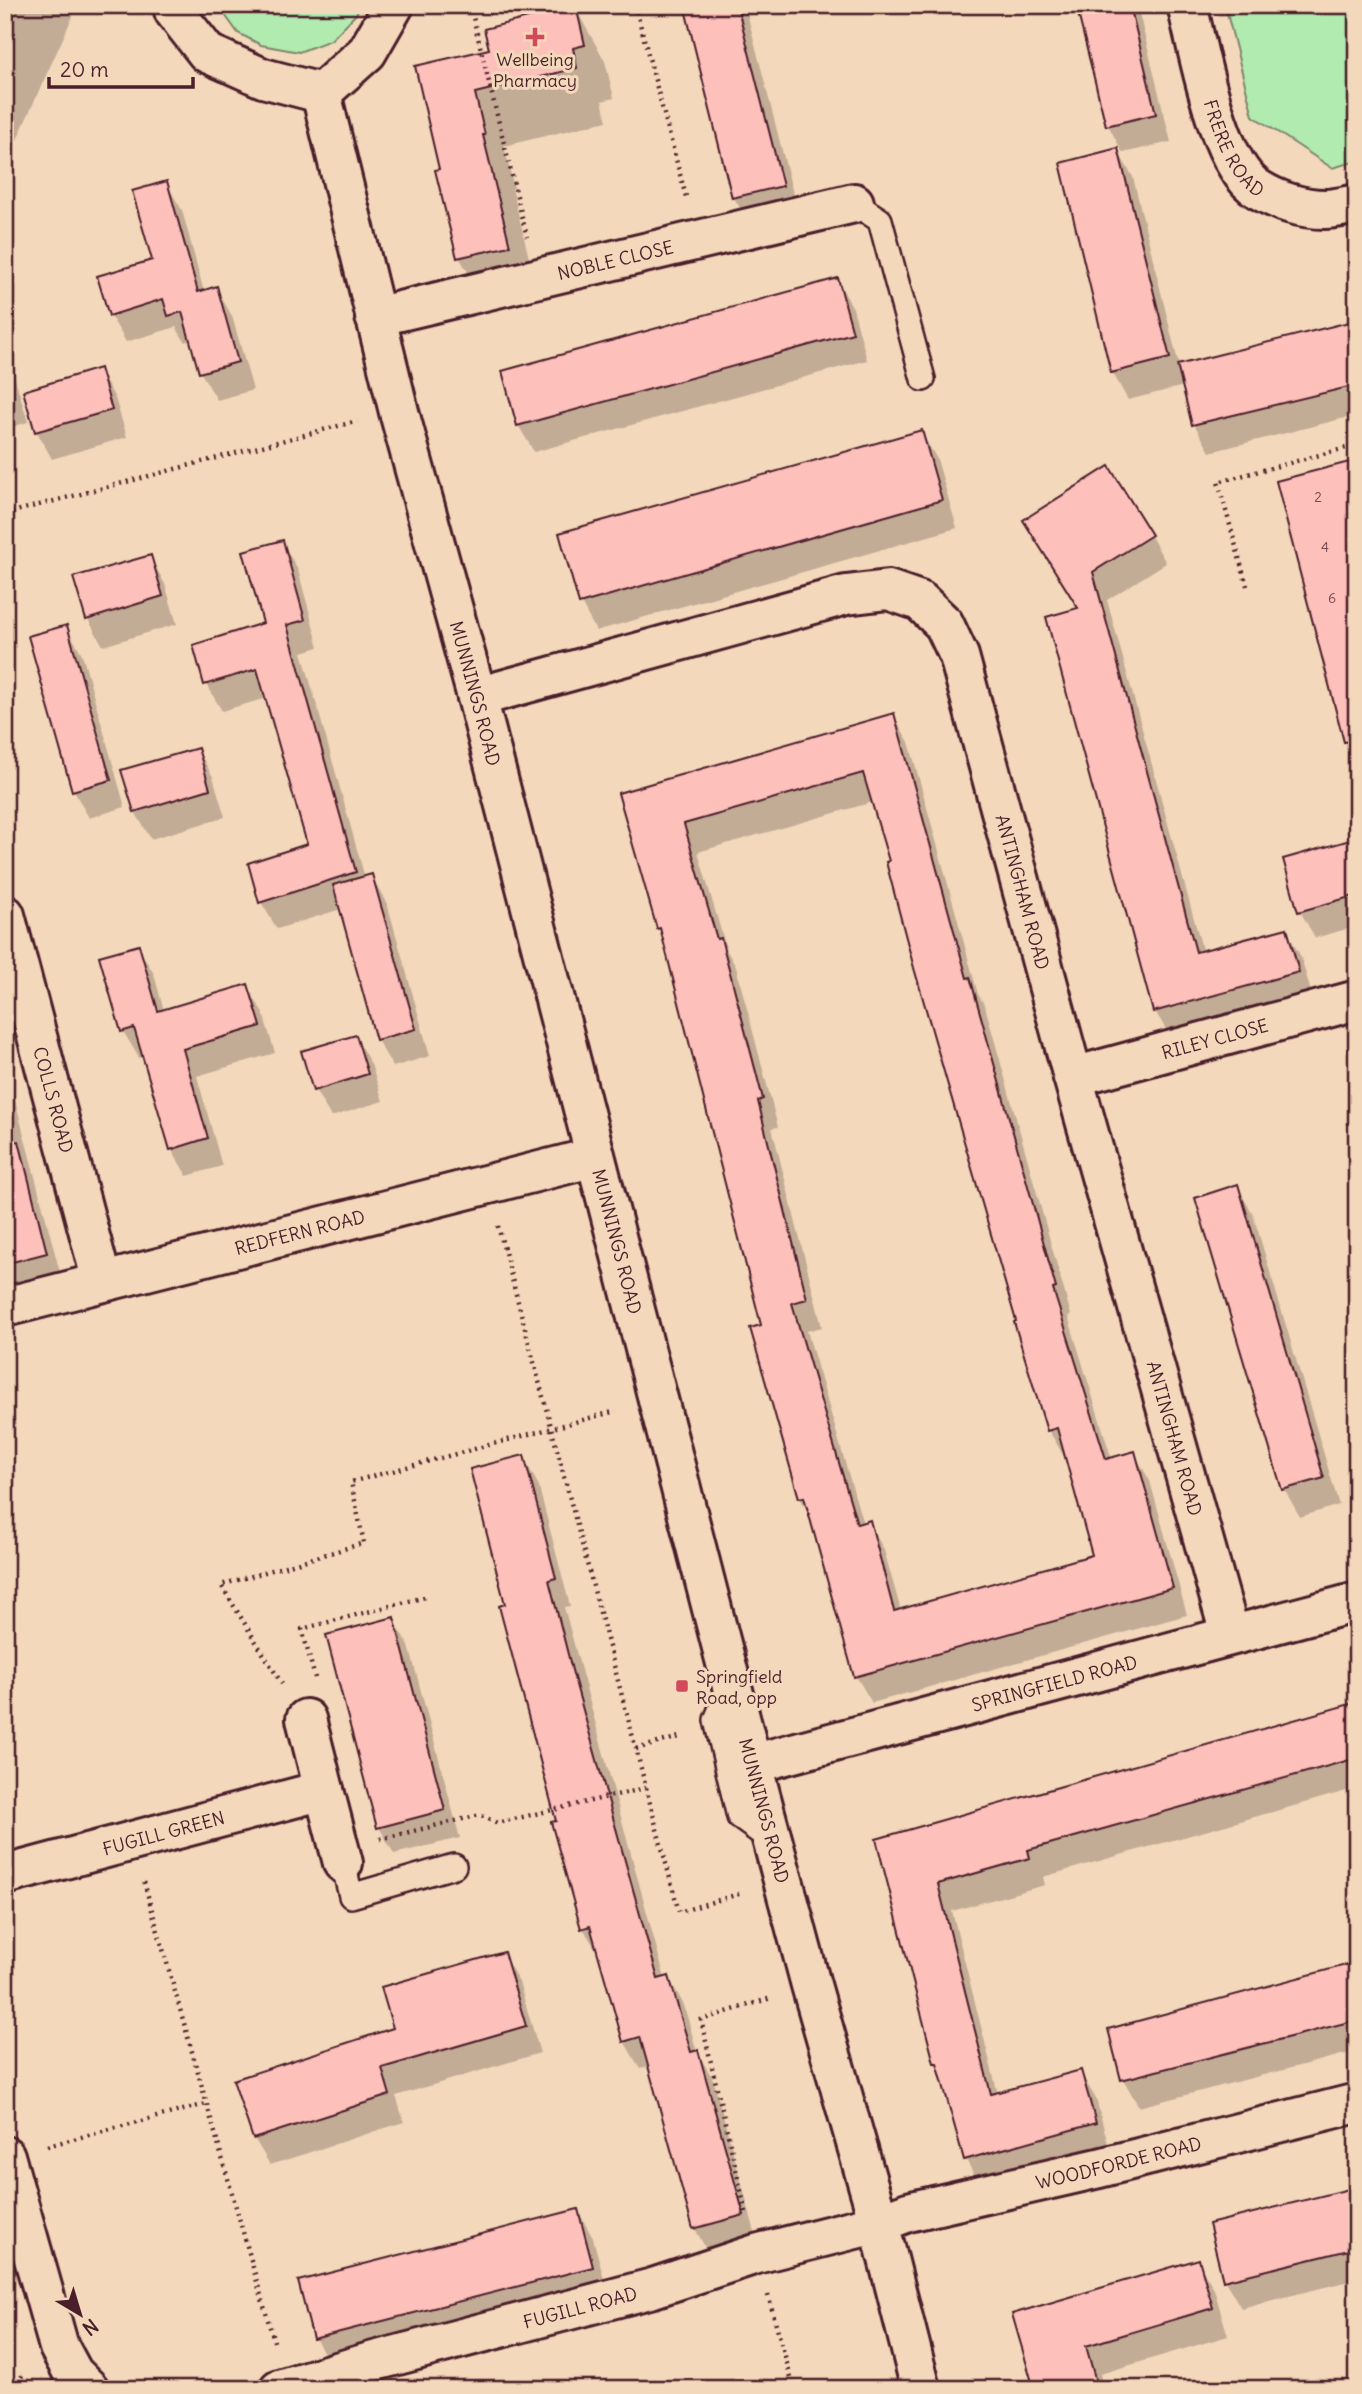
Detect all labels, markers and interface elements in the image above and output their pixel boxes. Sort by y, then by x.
marker: Wellbeing Pharmacy [527,29,543,45]
scale bar [49,46,192,90]
place label: Wellbeing Pharmacy [493,48,577,92]
text: 20 m [60,56,109,83]
street label: FRERE ROAD [1199,97,1269,202]
street label: NOBLE CLOSE [555,235,676,285]
house number: 2 [1314,488,1322,506]
house number: 4 [1321,538,1329,556]
house number: 6 [1328,589,1336,607]
street label: MUNNINGS ROAD [445,618,506,768]
street label: ANTINGHAM ROAD [991,812,1055,972]
street label: RILEY CLOSE [1159,1013,1271,1064]
street label: COLLS ROAD [29,1044,79,1155]
street label: MUNNINGS ROAD [588,1166,647,1316]
street label: REDFERN ROAD [232,1205,367,1260]
street label: ANTINGHAM ROAD [1142,1358,1208,1518]
street label: SPRINGFIELD ROAD [969,1650,1140,1716]
place label: Springfield Road, opp [696,1665,783,1709]
marker: Springfield Road, opp [674,1678,690,1694]
street label: MUNNINGS ROAD [734,1736,795,1886]
street label: FUGILL GREEN [100,1806,227,1860]
street label: WOODFORDE ROAD [1033,2131,1204,2194]
north arrow [46,2278,116,2348]
street label: FUGILL ROAD [521,2281,639,2333]
text: N [78,2314,103,2341]

